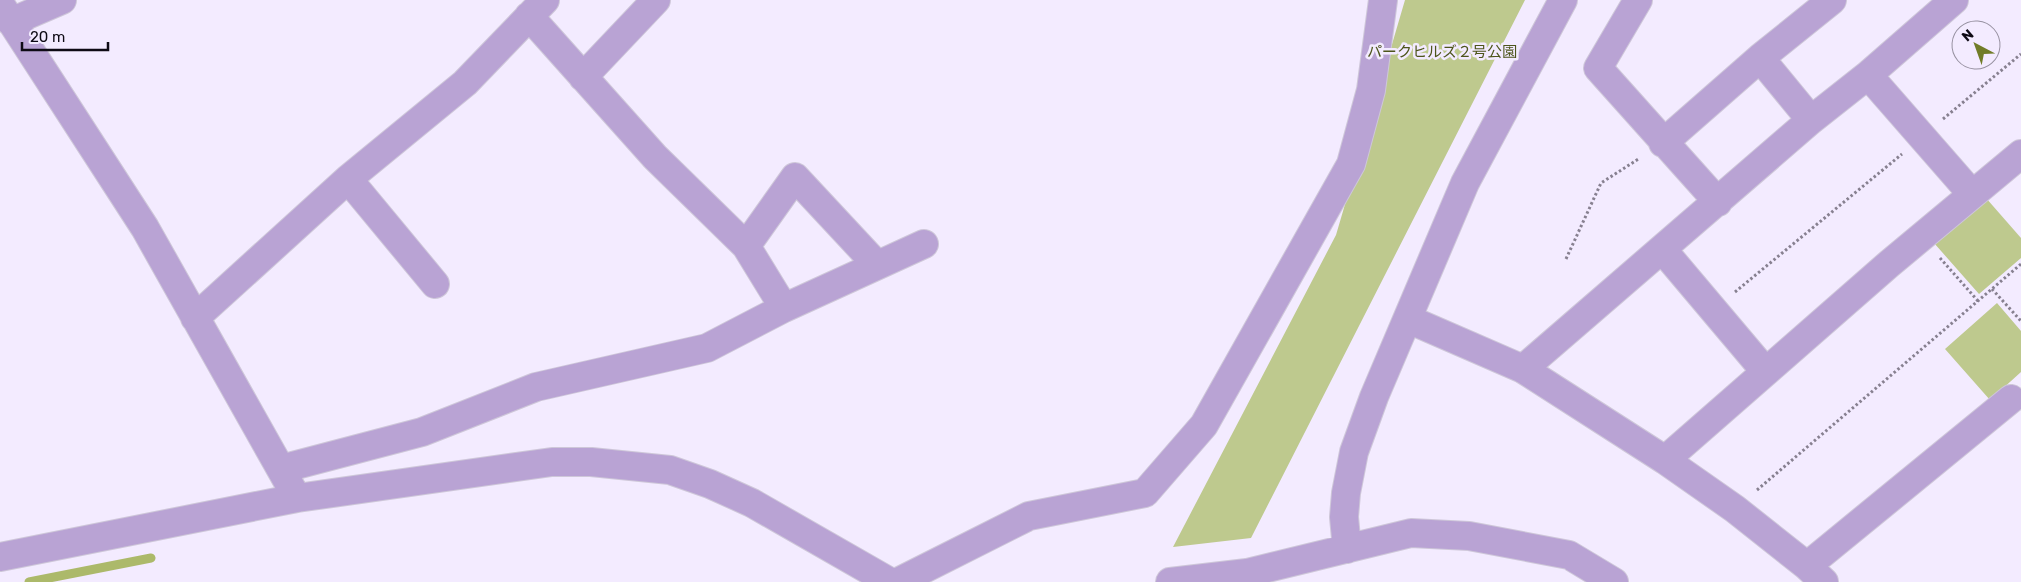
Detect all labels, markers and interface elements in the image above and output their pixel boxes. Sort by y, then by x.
scale bar [22,20,109,52]
north arrow [1951,20,2001,70]
text: N [1958,26,1977,45]
text: 20 m [30,28,65,46]
park label: パークヒルズ２号公園 [1367,43,1517,61]

